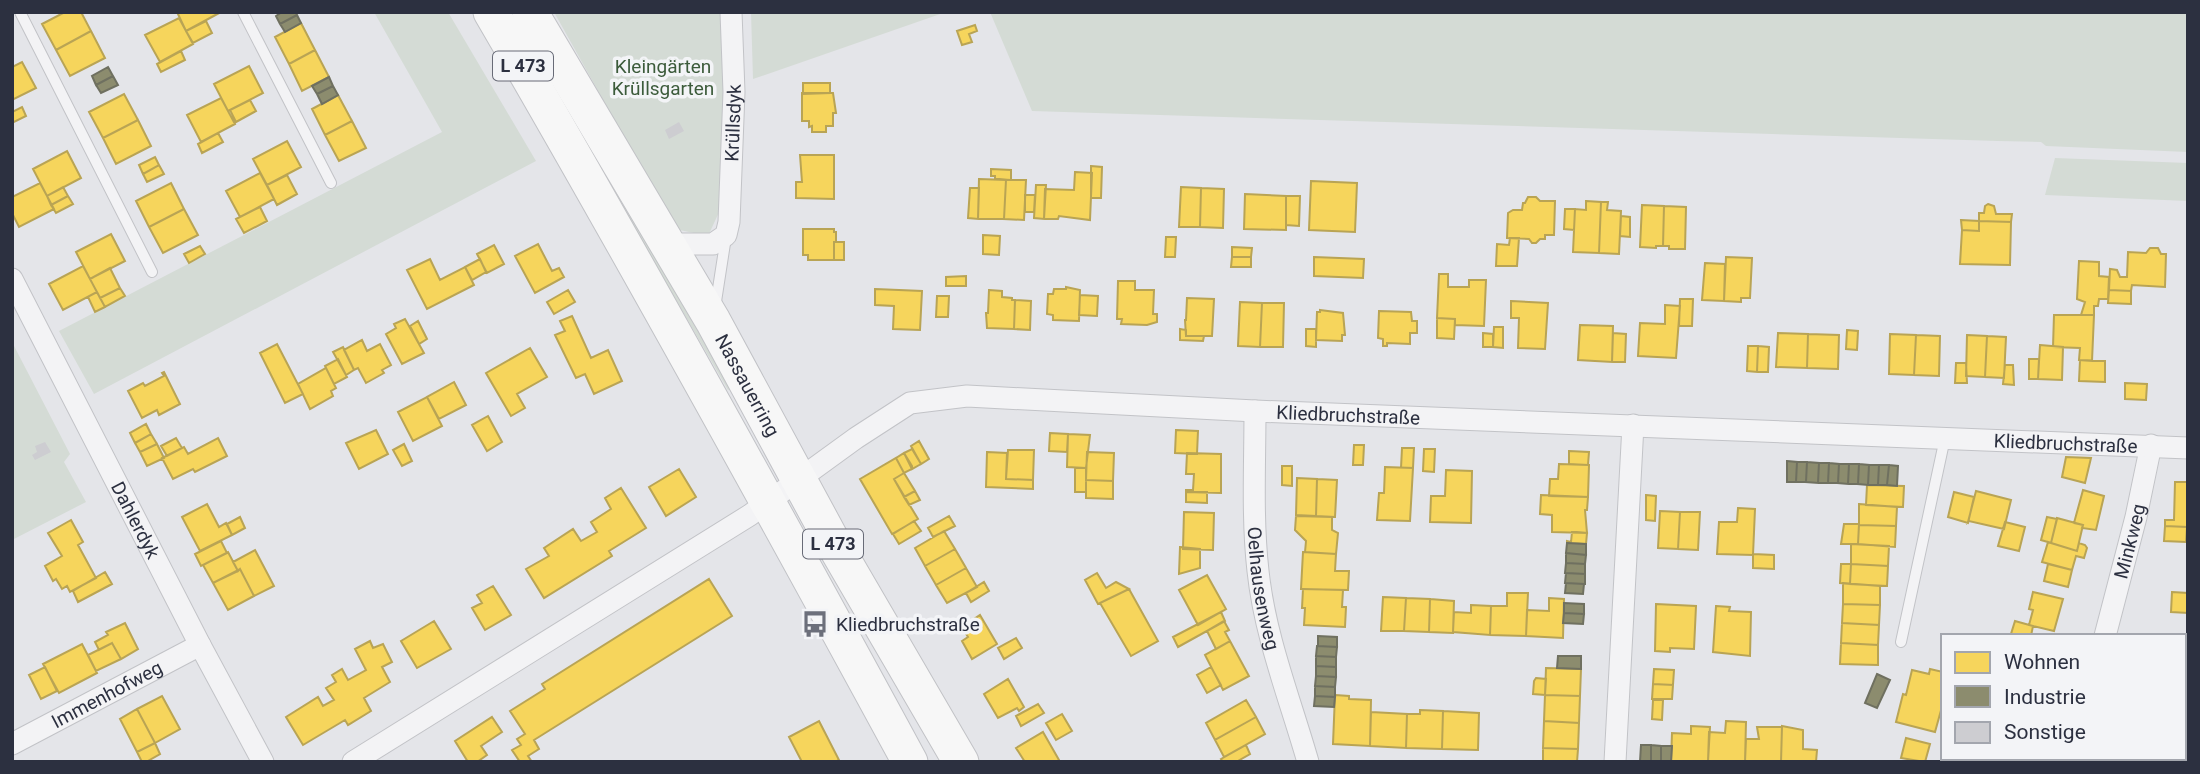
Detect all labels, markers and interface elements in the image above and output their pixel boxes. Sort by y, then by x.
road number: L 473 [493,52,553,80]
park label: Kleingärten Krüllsgarten [612,55,714,100]
street label: Krüllsdyk [720,84,746,162]
street label: Nassauerring [710,330,784,441]
street label: Kliedbruchstraße [1276,401,1420,430]
street label: Kliedbruchstraße [1993,429,2138,458]
street label: Dahlerdyk [106,478,165,563]
street label: Minkweg [2109,502,2150,581]
street label: Oelhausenweg [1243,526,1284,653]
road number: L 473 [803,530,863,558]
bus stop icon: Kliedbruchstraße [800,609,830,639]
place label: Kliedbruchstraße [836,613,980,636]
legend [1941,634,2186,760]
text: Wohnen [2004,650,2080,674]
street label: Immenhofweg [48,656,166,733]
text: Industrie [2004,685,2086,709]
text: Sonstige [2004,720,2086,744]

